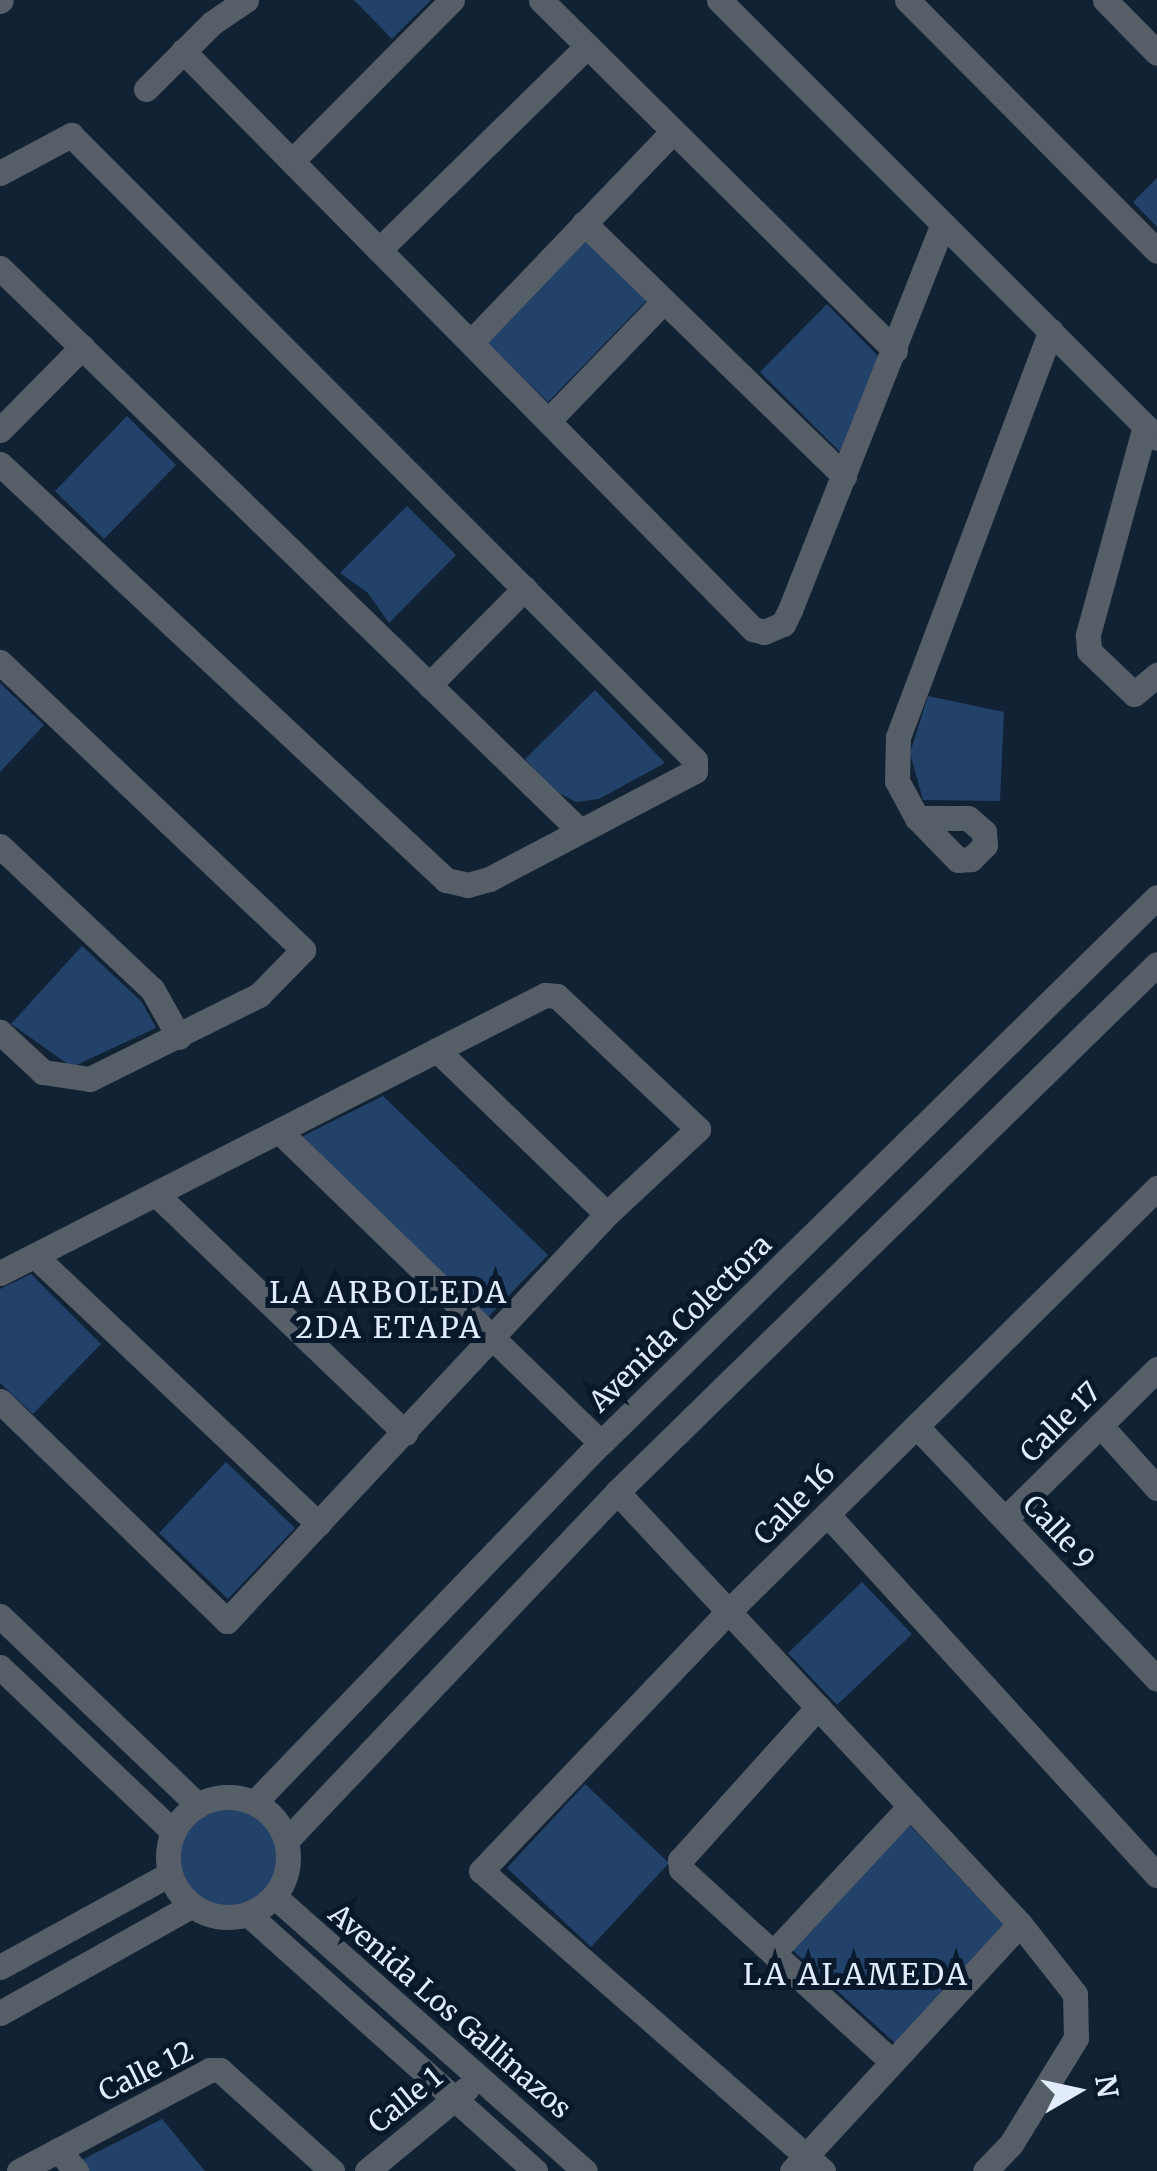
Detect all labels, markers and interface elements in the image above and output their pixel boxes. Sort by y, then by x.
street label: Avenida Colectora [582,1227,778,1419]
district label: LA ARBOLEDA 2DA ETAPA [269,1274,509,1344]
street label: Calle 17 [1013,1375,1107,1469]
street label: Calle 16 [747,1457,841,1551]
street label: Calle 9 [1016,1488,1102,1576]
street label: Avenida Los Gallinazos [322,1897,578,2125]
district label: LA ALAMEDA [743,1956,969,1992]
street label: Calle 12 [93,2034,199,2108]
north arrow [1027,2041,1127,2141]
street label: Calle 1 [361,2060,449,2140]
text: N [1087,2073,1126,2100]

